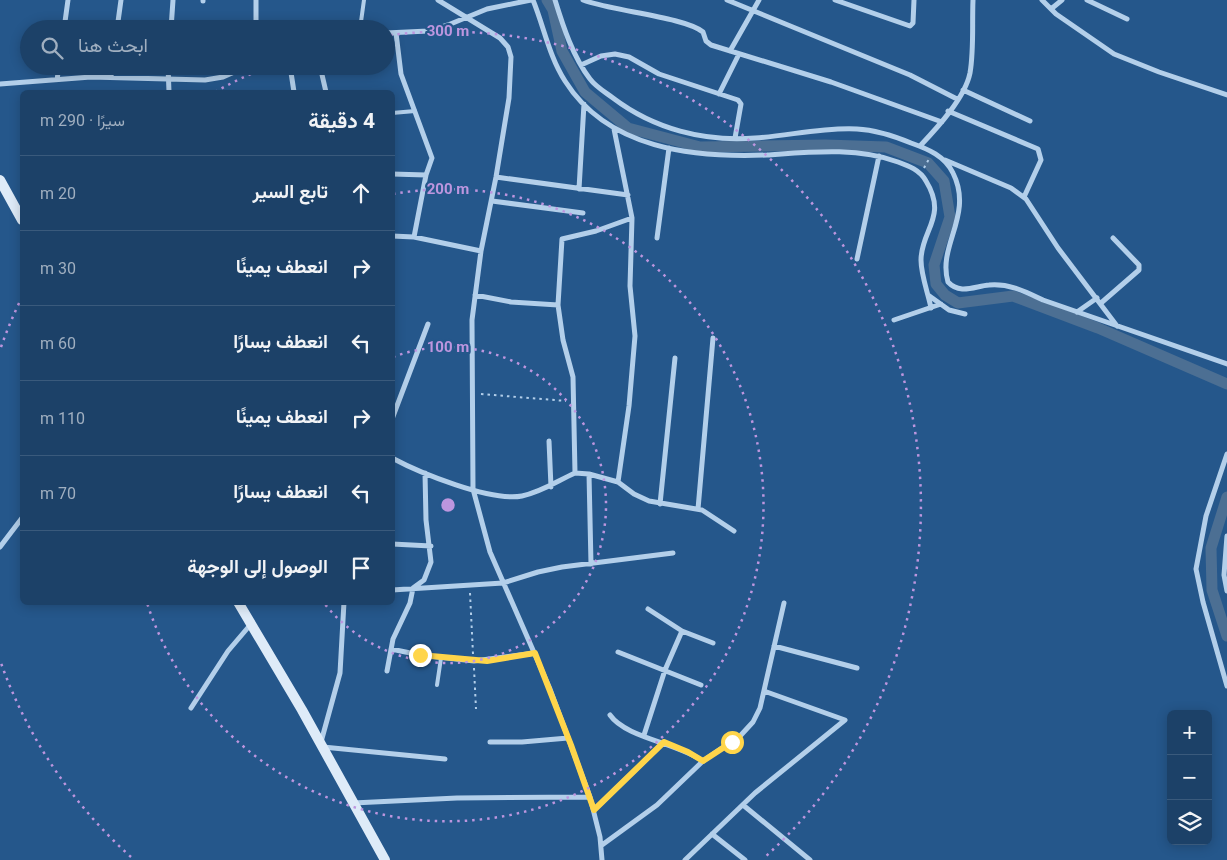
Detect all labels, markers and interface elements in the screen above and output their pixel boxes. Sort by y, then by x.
search box [20,20,395,75]
text: 300 m [427,22,469,40]
icon: search [38,34,66,62]
text: ابحث هنا [78,34,148,57]
text: 4 دقيقة [308,109,375,133]
text: سيرًا · 290 m [40,111,125,130]
icon: ahead [347,179,375,207]
text: تابع السير [252,180,328,203]
text: 200 m [427,180,469,198]
text: 20 m [40,184,76,203]
icon: right [347,254,375,282]
text: انعطف يمينًا [236,255,328,278]
text: 30 m [40,259,76,278]
icon: left [347,329,375,357]
text: انعطف يسارًا [233,330,328,353]
text: 60 m [40,334,76,353]
text: 100 m [427,338,469,356]
icon: right [347,404,375,432]
text: انعطف يمينًا [236,405,328,428]
text: 110 m [40,409,85,428]
icon: left [347,479,375,507]
text: انعطف يسارًا [233,480,328,503]
text: 70 m [40,484,76,503]
centre of rings [439,496,457,514]
icon: arrive [347,554,375,582]
text: الوصول إلى الوجهة [187,555,328,578]
route end [409,644,432,667]
map controls [1167,710,1212,845]
button: + [1167,710,1212,755]
route start [721,731,744,754]
button: − [1167,755,1212,800]
button: layers [1167,800,1212,845]

